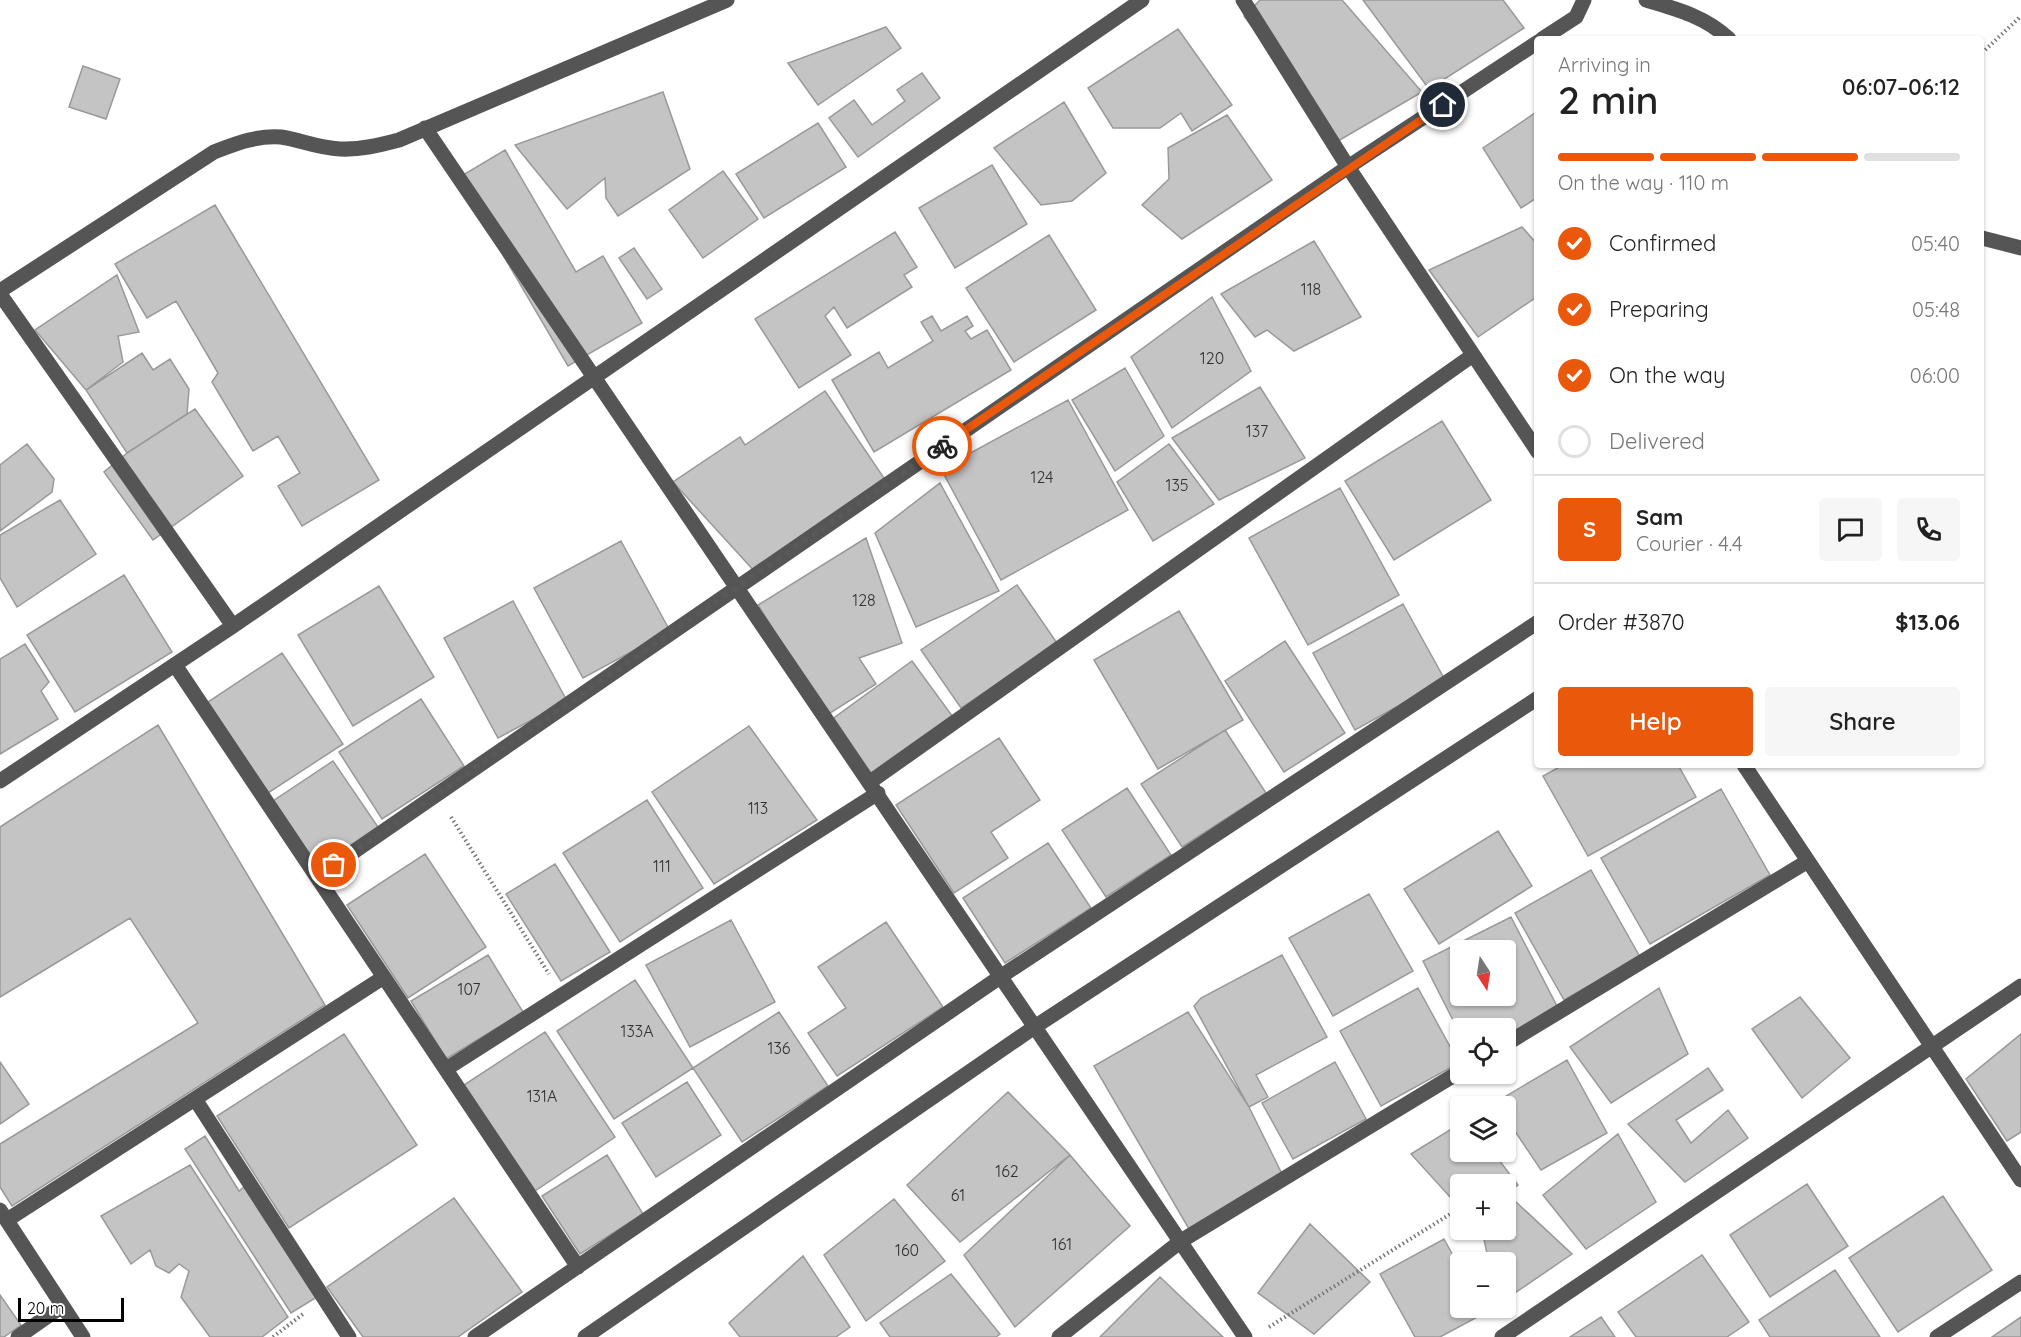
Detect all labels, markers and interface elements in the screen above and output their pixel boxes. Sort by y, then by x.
text: Arriving in [1558,52,1651,77]
text: 06:07–06:12 [1842,73,1960,101]
text: 2 min [1558,75,1659,124]
pin [1417,79,1468,130]
icon: home [1426,88,1459,121]
text: On the way · 110 m [1558,170,1729,195]
icon: check [1558,227,1591,260]
text: Confirmed [1609,229,1716,257]
text: 05:40 [1911,231,1960,256]
house number: 118 [1301,279,1321,299]
icon: check [1558,293,1591,326]
text: Preparing [1609,295,1709,323]
text: 05:48 [1912,297,1960,322]
house number: 120 [1200,348,1224,368]
icon: check [1558,359,1591,392]
text: On the way [1609,361,1725,389]
text: 06:00 [1910,363,1960,388]
courier [912,416,972,476]
house number: 137 [1246,421,1268,441]
text: Delivered [1609,427,1705,455]
icon: bike [926,430,959,463]
house number: 124 [1031,467,1053,487]
house number: 135 [1165,475,1189,495]
button: chat [1819,498,1882,561]
button: phone [1897,498,1960,561]
text: Sam [1636,503,1683,531]
text: S [1583,515,1596,543]
text: Courier · 4.4 [1636,531,1742,556]
house number: 128 [852,590,876,610]
text: Order #3870 [1558,608,1685,636]
text: $13.06 [1895,608,1960,636]
button: Help [1558,687,1753,756]
button: Share [1765,687,1960,756]
house number: 113 [748,798,768,818]
pin [308,839,359,890]
icon: bag [317,848,350,881]
house number: 111 [653,856,671,876]
north arrow [1450,940,1516,1006]
map controls [1450,940,1516,1318]
house number: 107 [458,979,480,999]
button: locate [1450,1018,1516,1084]
house number: 133A [620,1021,654,1041]
house number: 136 [768,1038,791,1058]
house number: 131A [527,1086,557,1106]
button: layers [1450,1096,1516,1162]
house number: 162 [995,1161,1019,1181]
button: + [1450,1174,1516,1240]
house number: 61 [951,1185,965,1205]
house number: 161 [1052,1234,1072,1254]
house number: 160 [895,1240,919,1260]
button: − [1450,1252,1516,1318]
scale bar [18,1295,124,1322]
text: 20 m [27,1298,64,1318]

